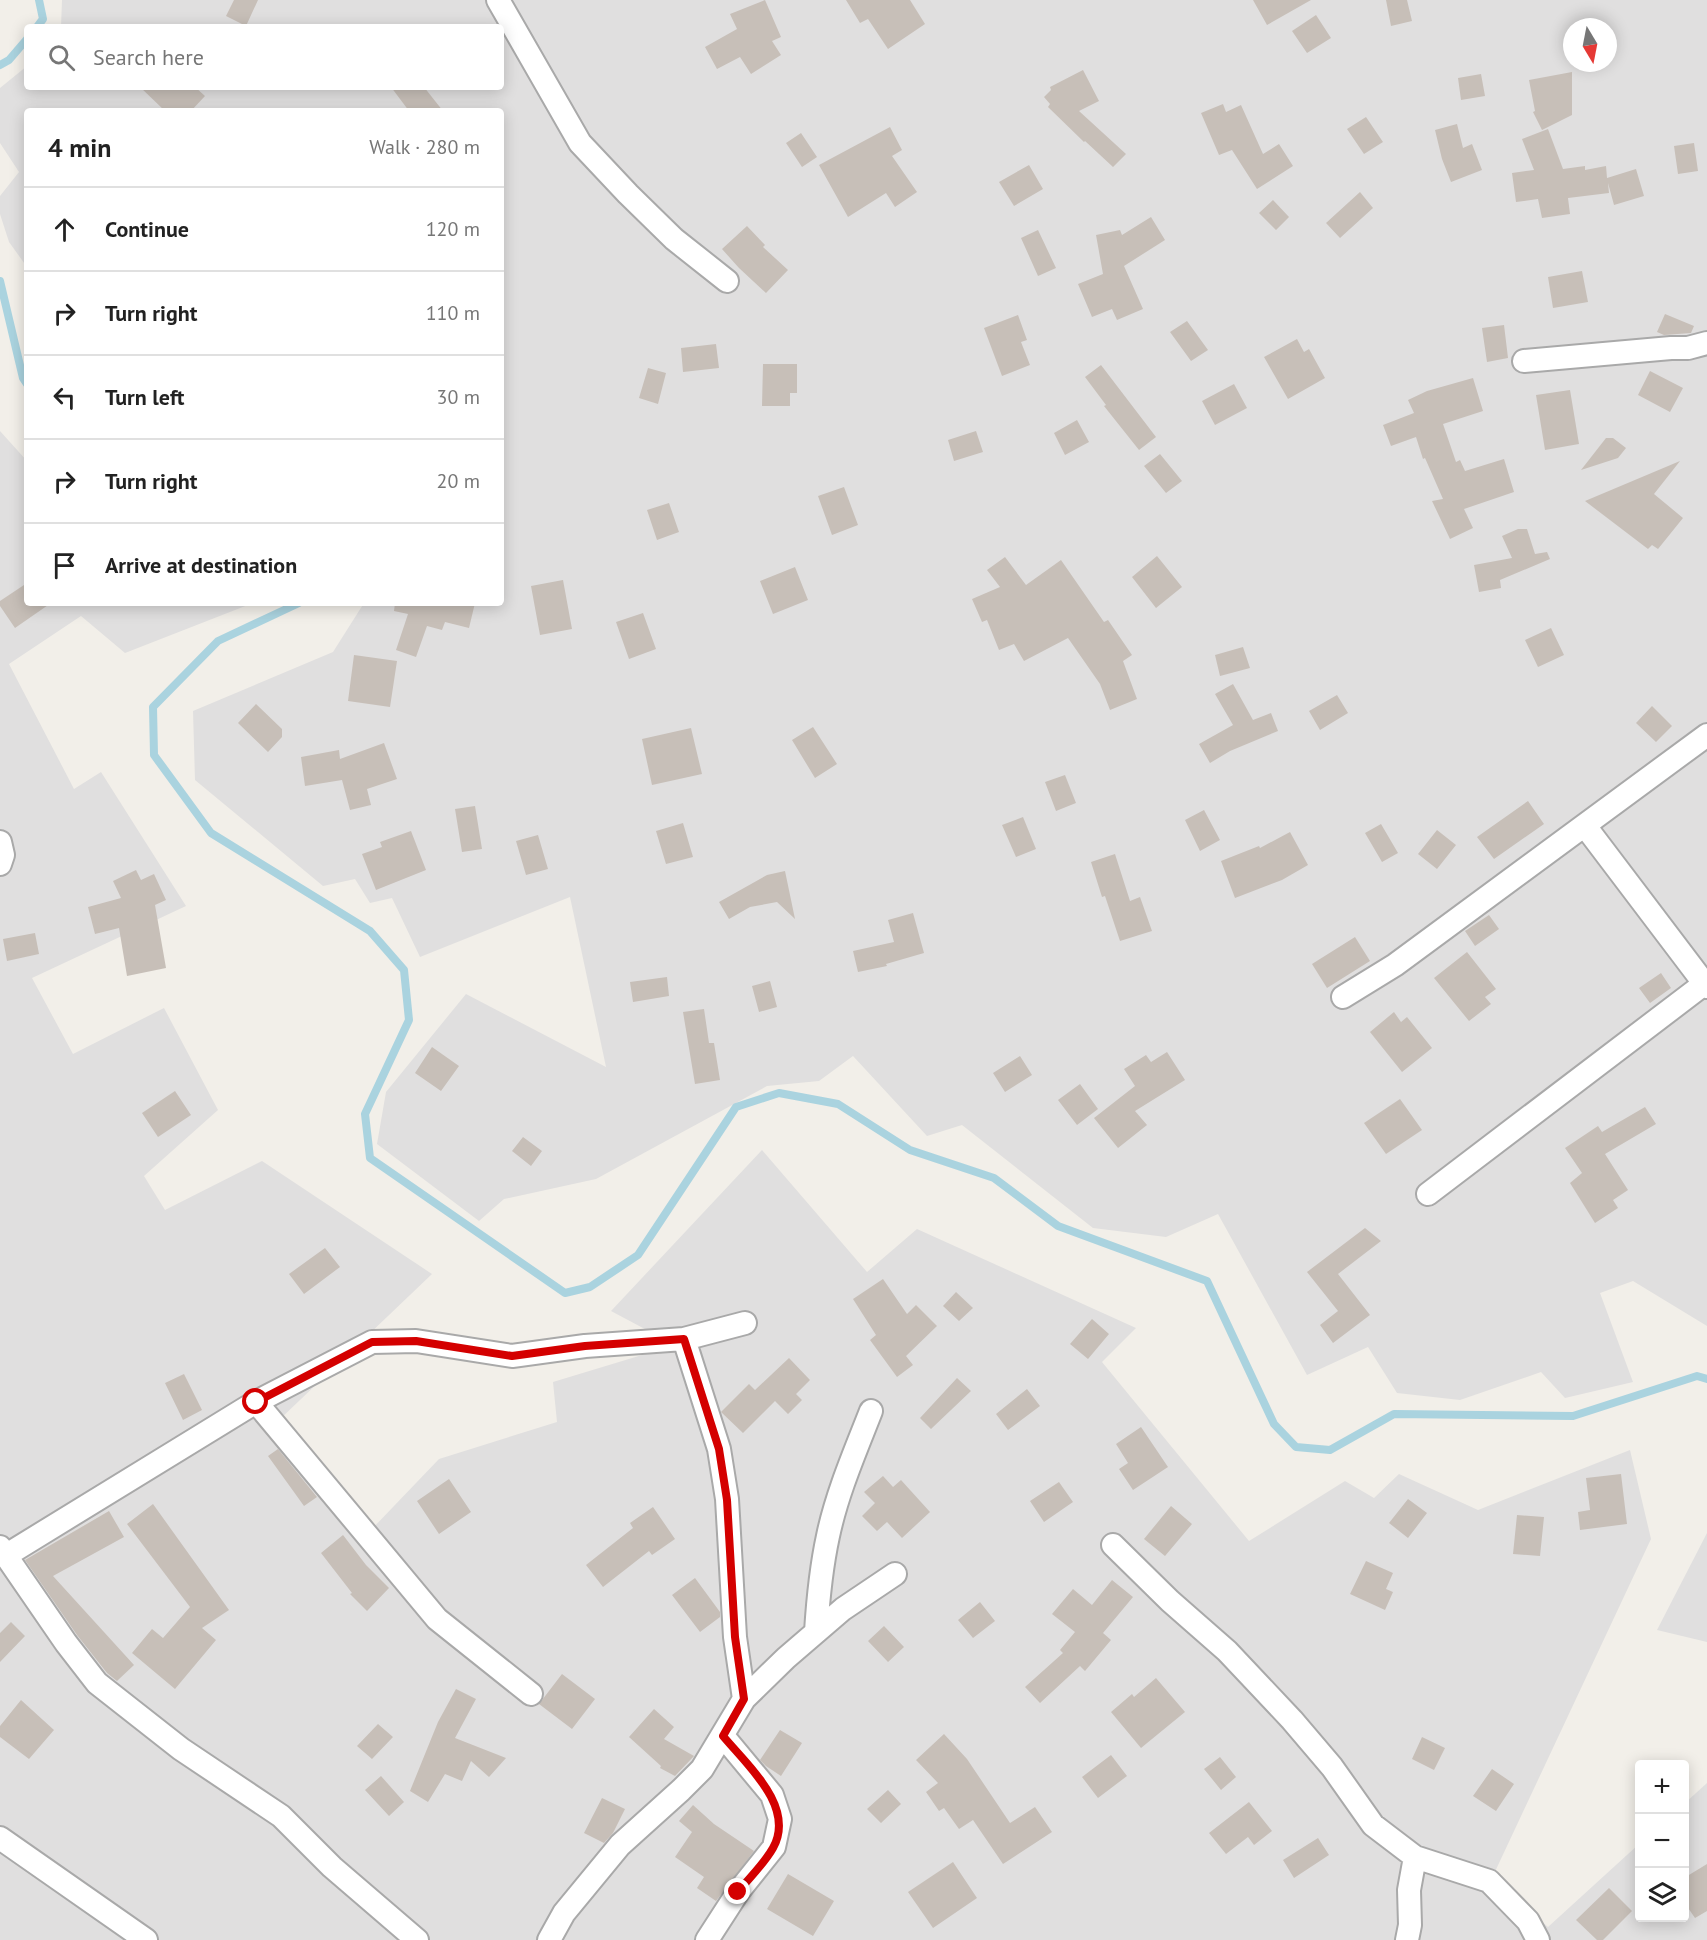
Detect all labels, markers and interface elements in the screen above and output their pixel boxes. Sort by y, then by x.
north arrow [1563,18,1617,72]
search box [24,24,504,90]
icon: search [45,41,78,74]
text: Search here [93,43,204,71]
text: 4 min [48,131,111,164]
text: Walk · 280 m [369,134,480,160]
icon: ahead [48,213,81,246]
text: Continue [105,215,189,243]
text: 120 m [426,216,480,242]
icon: right [48,297,81,330]
text: Turn right [105,299,197,327]
text: 110 m [426,300,480,326]
icon: left [48,381,81,414]
text: Turn left [105,383,185,411]
text: 30 m [437,384,480,410]
icon: right [48,465,81,498]
text: Turn right [105,467,197,495]
text: 20 m [437,468,480,494]
icon: arrive [48,549,81,582]
text: Arrive at destination [105,551,297,579]
route start [242,1388,268,1414]
map controls [1635,1760,1689,1922]
button: + [1635,1760,1689,1814]
button: − [1635,1814,1689,1868]
button: layers [1635,1868,1689,1922]
route end [724,1878,750,1904]

